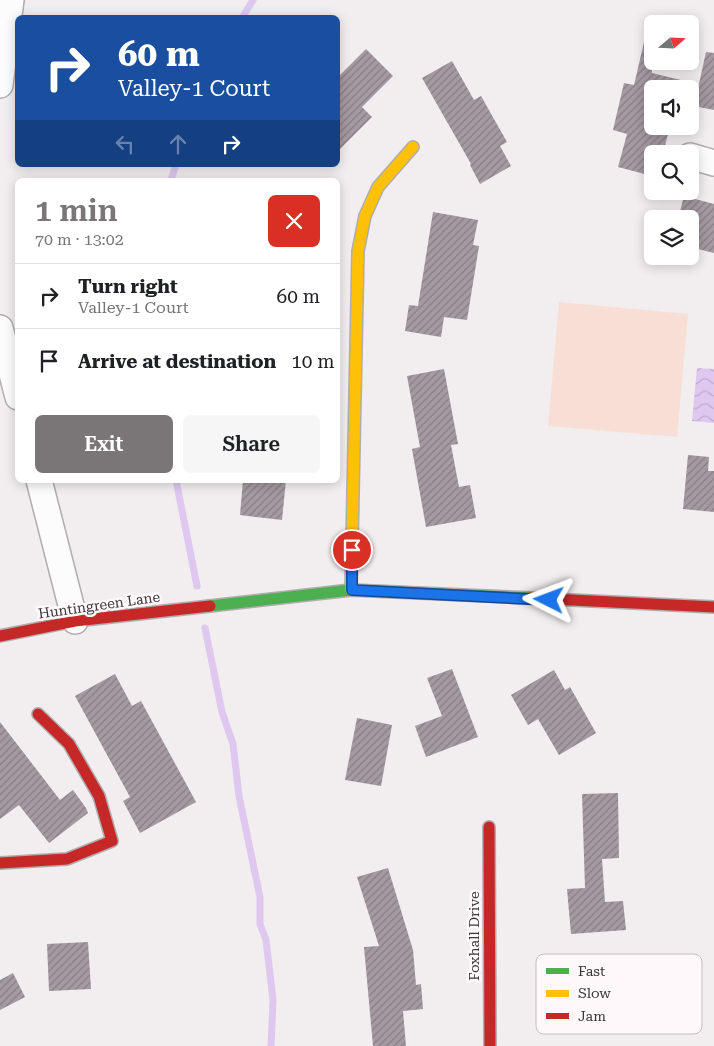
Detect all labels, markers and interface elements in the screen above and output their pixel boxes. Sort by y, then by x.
north arrow [644,15,699,70]
map controls [644,15,699,265]
text: 60 m [118,34,200,75]
icon: right [35,35,100,100]
text: Valley-1 Court [118,76,270,101]
button: sound [644,80,699,135]
icon: left [111,130,139,158]
icon: ahead [164,130,192,158]
icon: right [217,130,245,158]
button: search [644,145,699,200]
text: 1 min [35,193,118,228]
button: close [268,195,320,247]
button: layers [644,210,699,265]
text: 70 m · 13:02 [35,230,124,249]
text: Turn right [78,275,178,298]
icon: right [35,282,63,310]
text: 60 m [277,285,320,308]
text: Valley-1 Court [78,298,189,317]
icon: arrive [35,347,63,375]
text: Arrive at destination [78,350,276,373]
text: 10 m [291,350,335,373]
button: Exit [35,415,173,473]
button: Share [183,415,320,473]
pin [331,529,373,571]
icon: arrive [338,536,366,564]
position arrow [522,573,574,625]
street label: Huntingreen Lane [37,588,161,621]
street label: Foxhall Drive [466,891,482,981]
legend [536,954,702,1034]
text: Fast [578,963,605,979]
text: Slow [578,985,611,1001]
text: Jam [578,1008,606,1024]

